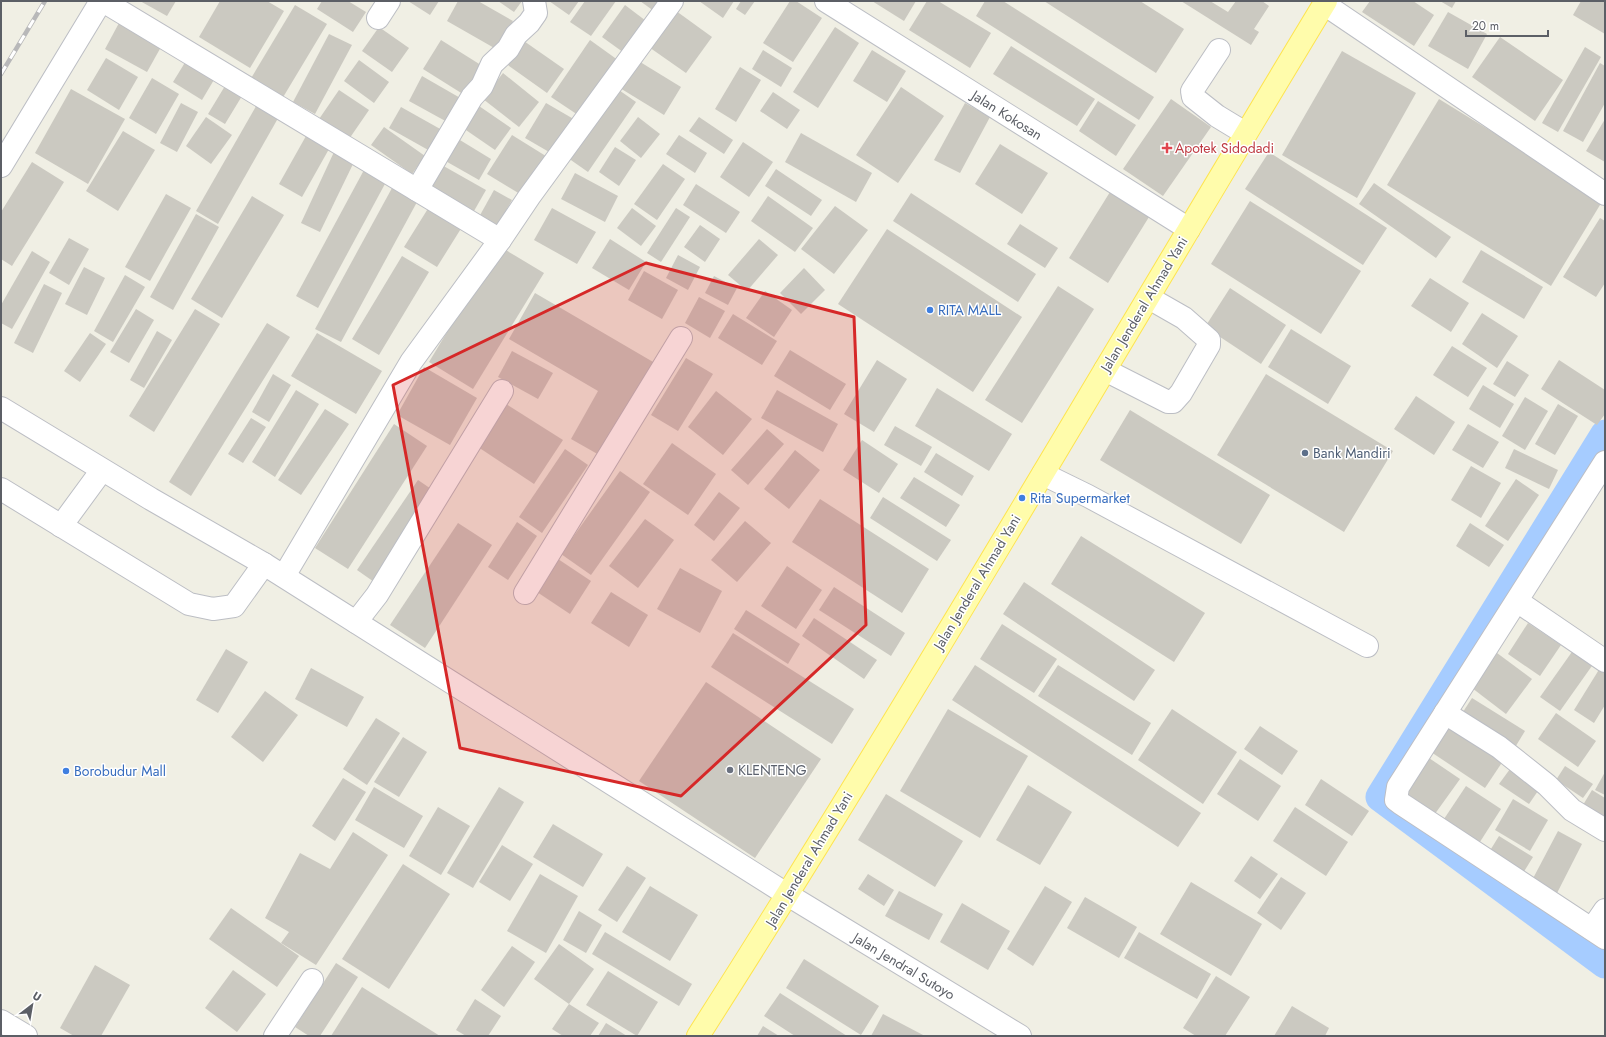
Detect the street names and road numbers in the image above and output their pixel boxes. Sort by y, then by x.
street label: Jalan Kokosan [966,84,1046,145]
street label: Jalan Jenderal Ahmad Yani [1095,233,1192,377]
street label: Jalan Jenderal Ahmad Yani [928,511,1025,655]
street label: Jalan Jenderal Ahmad Yani [760,788,857,932]
street label: Jalan Jendral Sutoyo [847,927,959,1005]

